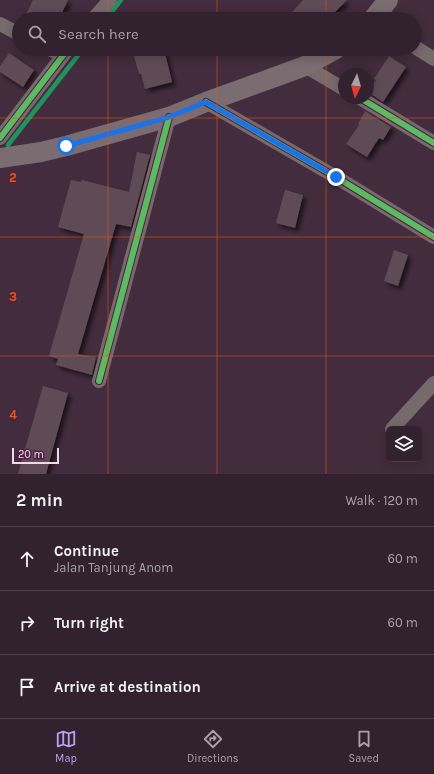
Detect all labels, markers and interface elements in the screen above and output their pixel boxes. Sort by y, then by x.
search box [12,12,422,56]
icon: search [26,23,48,45]
text: Search here [58,25,139,43]
north arrow [338,68,374,104]
route start [57,137,75,155]
route end [327,168,345,186]
text: 2 [9,170,17,185]
text: 3 [9,289,17,304]
text: 4 [9,407,17,422]
map controls [386,426,422,462]
button: layers [386,426,422,462]
scale bar [12,446,59,465]
text: 20 m [18,448,44,461]
text: 2 min [16,490,63,510]
text: Walk · 120 m [345,493,418,508]
text: Continue [54,542,119,560]
icon: ahead [16,548,38,570]
text: 60 m [388,551,418,566]
text: Jalan Tanjung Anom [54,560,173,575]
icon: right [16,612,38,634]
text: Turn right [54,614,124,632]
text: 60 m [388,615,418,630]
icon: arrive [16,676,38,698]
text: Arrive at destination [54,678,201,696]
tab: Map [55,728,77,765]
tab: Directions [187,728,239,765]
tab: Saved [349,728,379,765]

